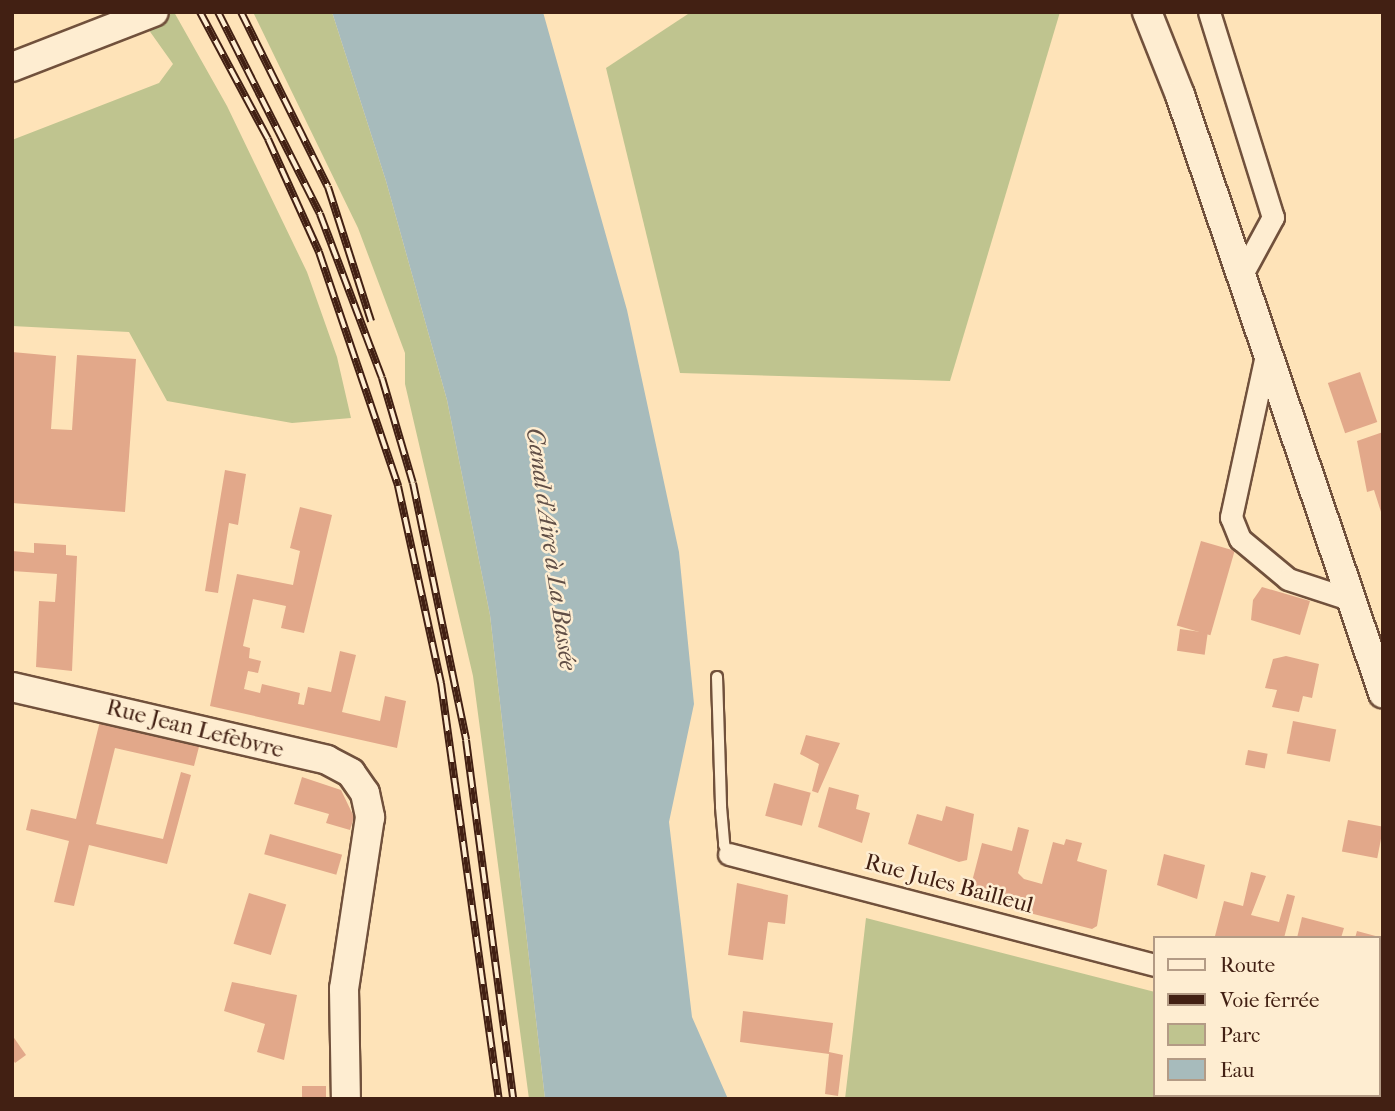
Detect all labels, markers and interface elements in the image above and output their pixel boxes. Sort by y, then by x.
water label: Canal d'Aire à La Bassée [520,426,582,672]
street label: Rue Jean Lefebvre [103,694,287,764]
street label: Rue Jules Bailleul [862,848,1036,920]
legend [1154,936,1381,1097]
text: Route [1220,953,1275,977]
text: Voie ferrée [1220,988,1319,1012]
text: Parc [1220,1023,1260,1047]
text: Eau [1220,1058,1254,1082]

